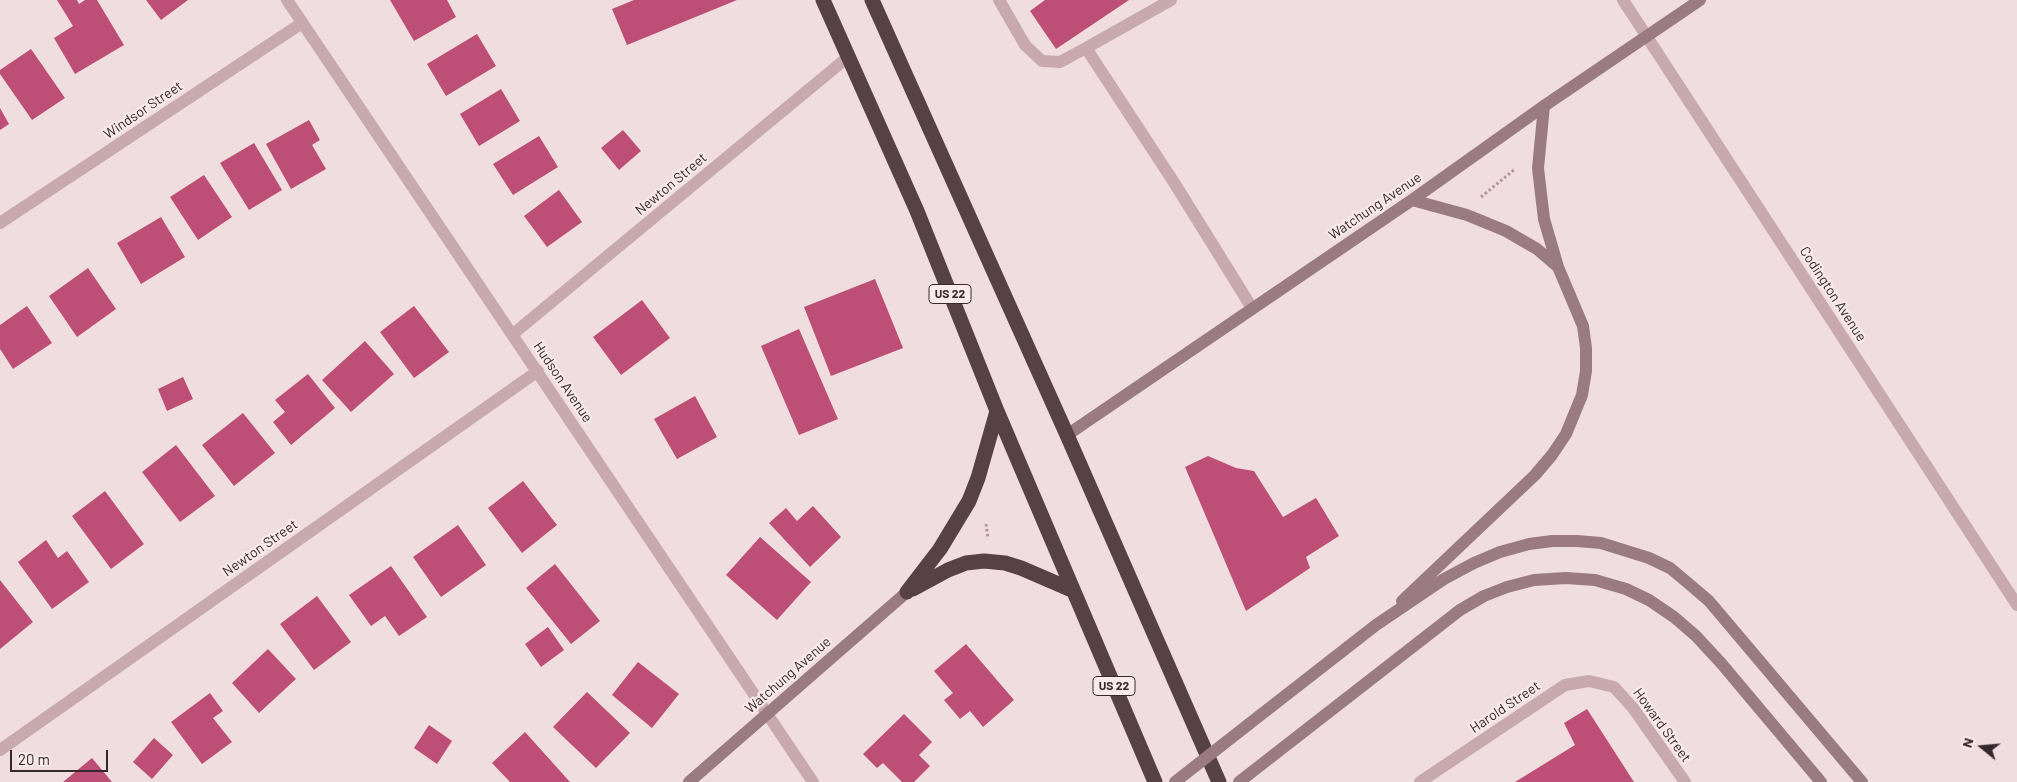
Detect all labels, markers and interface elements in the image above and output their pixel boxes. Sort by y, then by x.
street label: Windsor Street [100,77,186,143]
street label: Newton Street [632,149,710,219]
street label: Watchung Avenue [1325,169,1425,243]
street label: Codington Avenue [1796,243,1870,345]
road number: US 22 [929,284,971,304]
street label: Hudson Avenue [530,339,596,425]
street label: Newton Street [219,516,301,580]
street label: Watchung Avenue [742,633,834,717]
road number: US 22 [1093,676,1135,696]
street label: Harold Street [1467,677,1543,737]
street label: Howard Street [1630,685,1694,765]
north arrow [1957,722,2007,772]
text: N [1958,736,1977,749]
scale bar [12,740,110,772]
text: 20 m [18,750,50,768]

